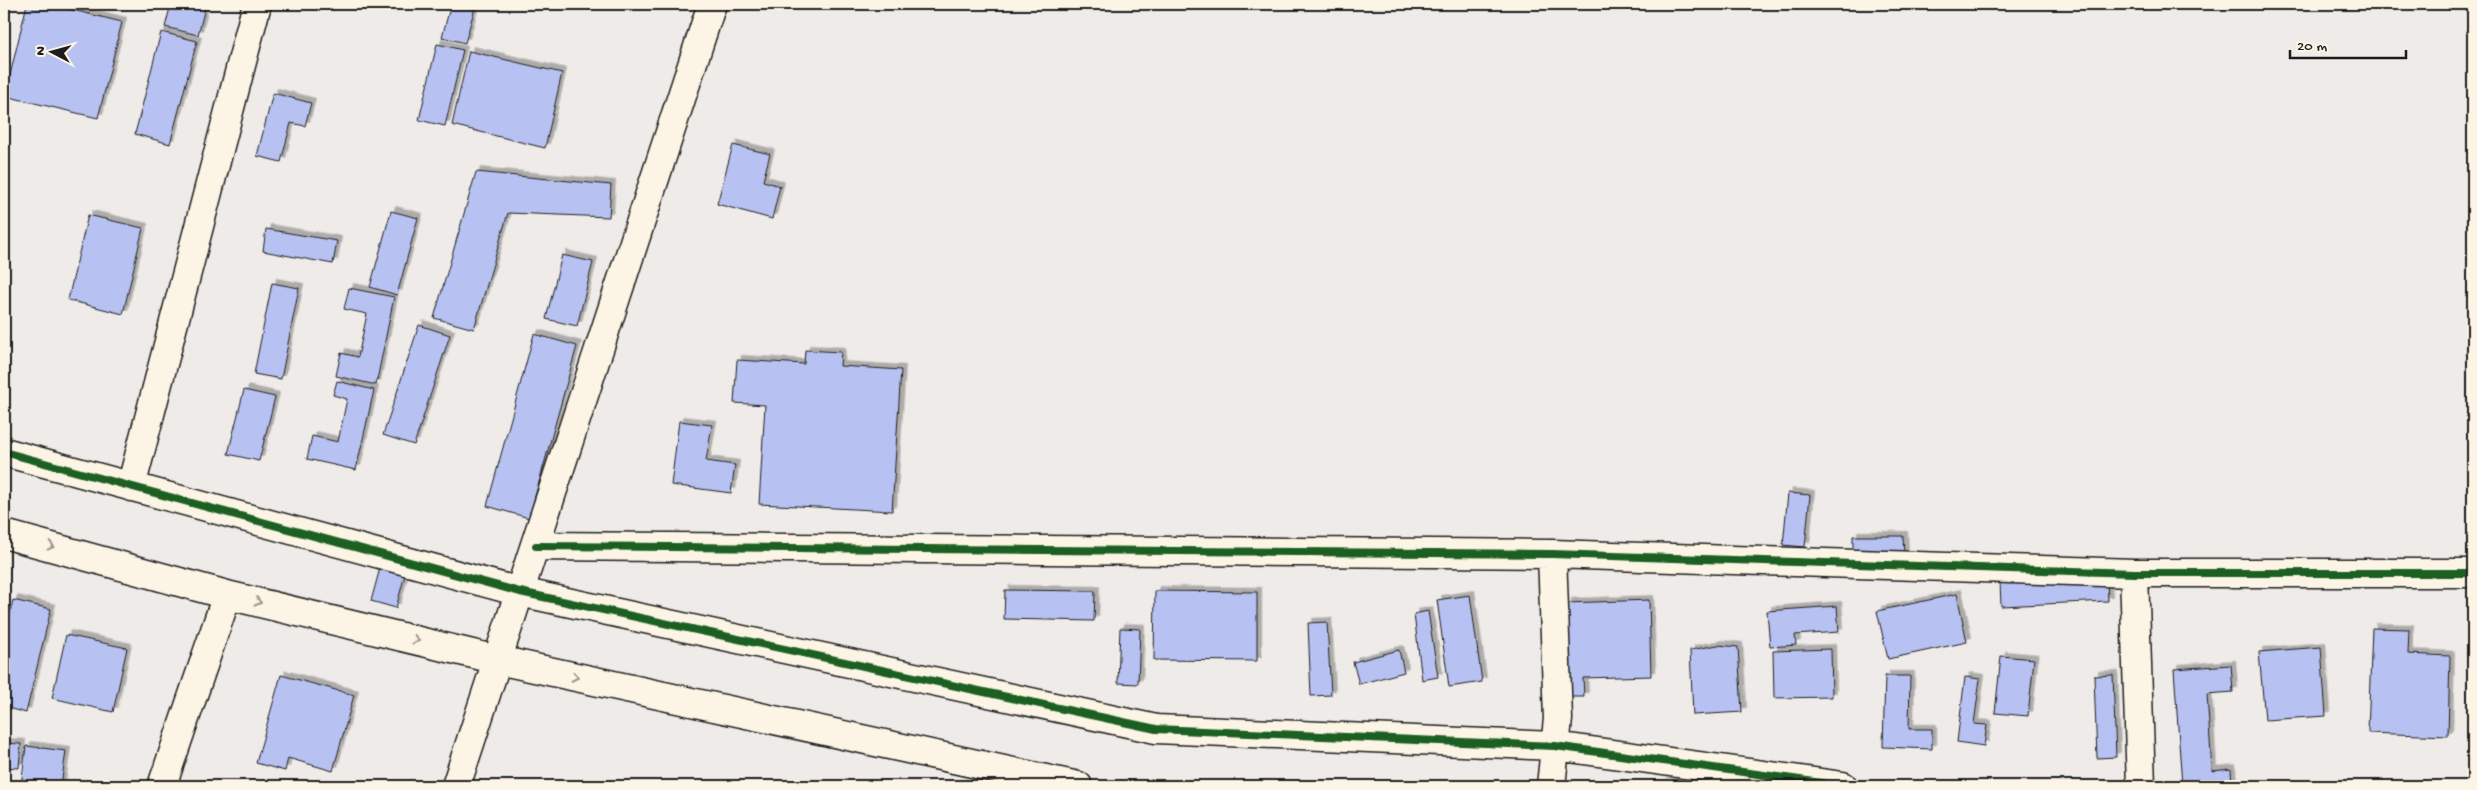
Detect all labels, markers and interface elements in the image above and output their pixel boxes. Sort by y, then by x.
north arrow [28,28,78,78]
scale bar [2290,28,2406,60]
text: 20 m [2297,38,2327,56]
text: N [33,45,50,56]
one-way arrow [46,541,54,551]
one-way arrow [254,596,263,607]
one-way arrow [412,634,421,645]
one-way arrow [570,671,579,682]

